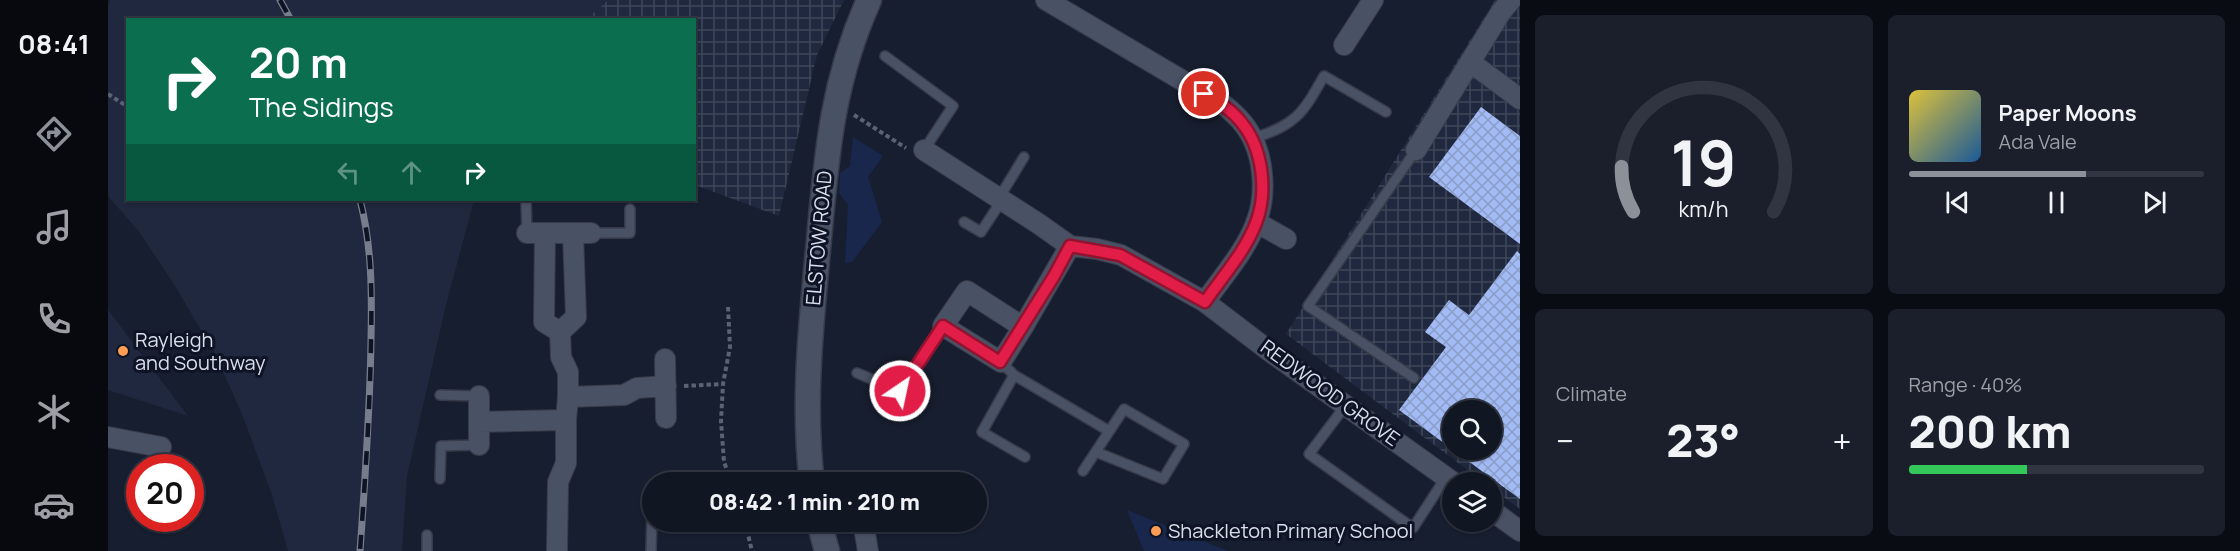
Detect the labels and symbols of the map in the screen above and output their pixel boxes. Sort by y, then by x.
pin [1178,68,1229,119]
street label: ELSTOW ROAD [799,169,838,306]
place label: Rayleigh and Southway [135,326,266,376]
street label: REDWOOD GROVE [1255,333,1405,452]
marker: Rayleigh and Southway [116,344,130,358]
position arrow [868,359,932,423]
speed limit sign: 20 [126,454,204,532]
place label: Shackleton Primary School [1168,517,1413,544]
marker: Shackleton Primary School [1149,524,1163,538]

